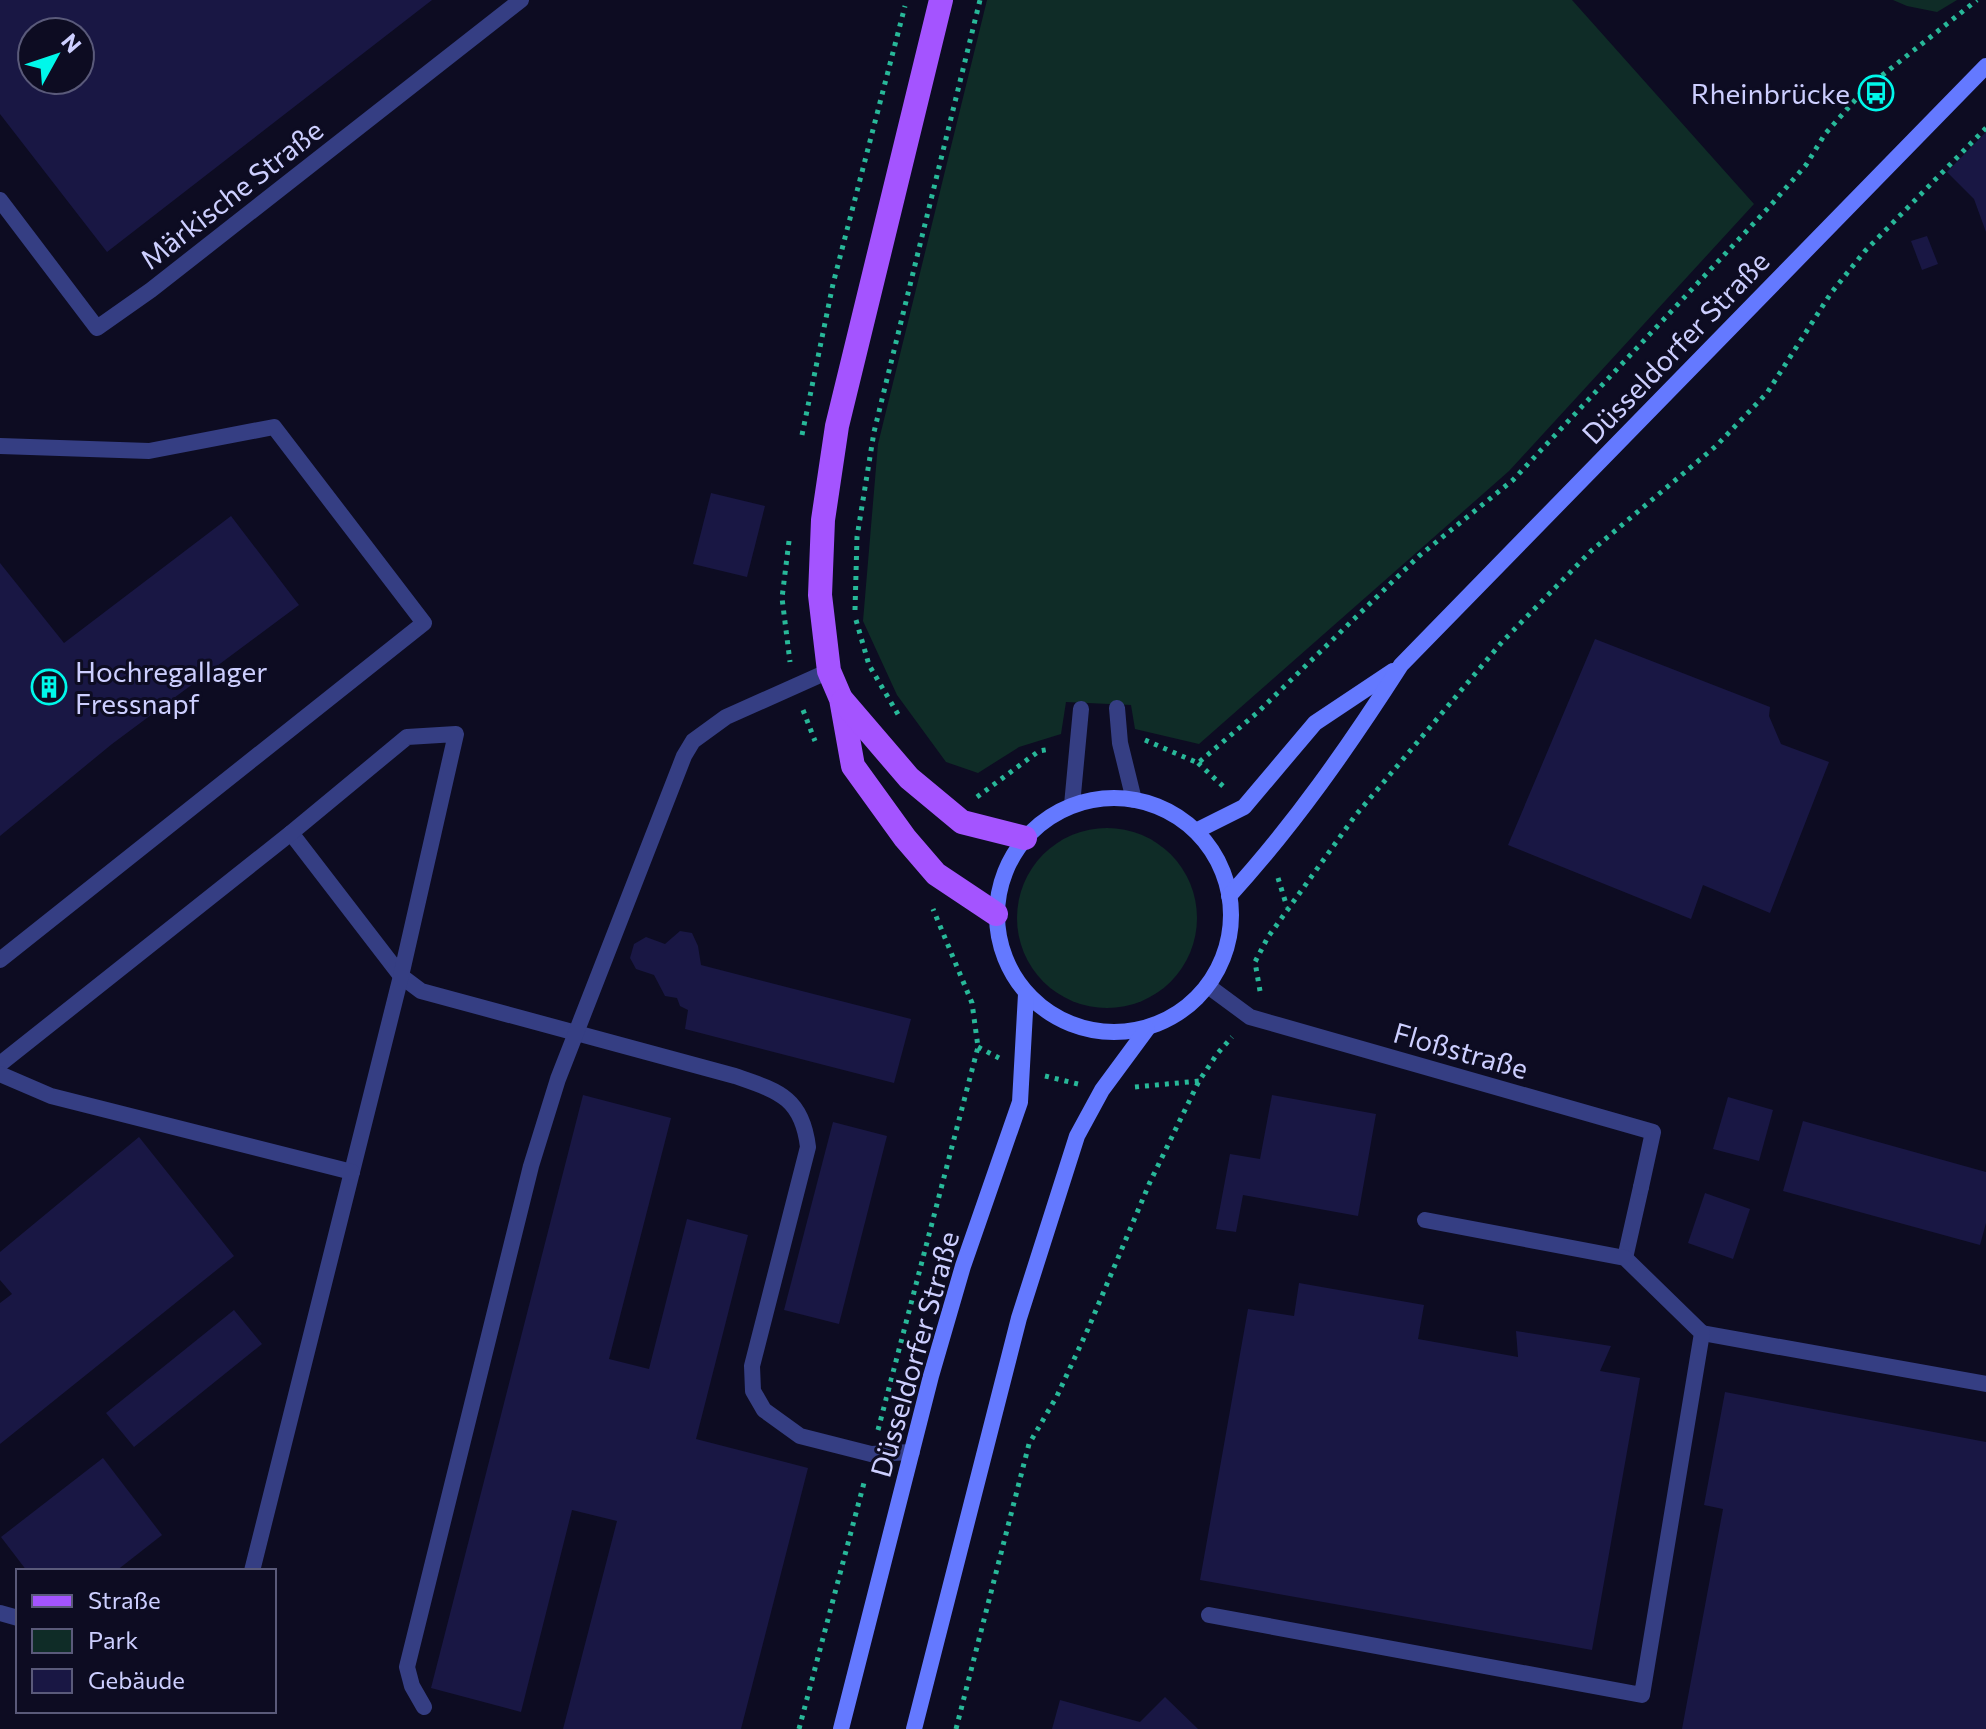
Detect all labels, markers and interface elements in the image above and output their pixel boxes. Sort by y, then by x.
north arrow [16,16,96,96]
text: N [56,28,87,58]
bus stop icon: Rheinbrücke [1857,74,1895,112]
place label: Rheinbrücke [1691,76,1850,110]
street label: Märkische Straße [133,112,329,276]
street label: Düsseldorfer Straße [1574,244,1776,450]
place label: Hochregallager Fressnapf [75,654,267,720]
building icon: Hochregallager Fressnapf [30,668,68,706]
street label: Floßstraße [1390,1015,1532,1085]
street label: Düsseldorfer Straße [863,1227,965,1481]
legend [16,1569,276,1713]
text: Straße [88,1585,161,1614]
text: Park [88,1625,138,1654]
text: Gebäude [88,1665,185,1694]

